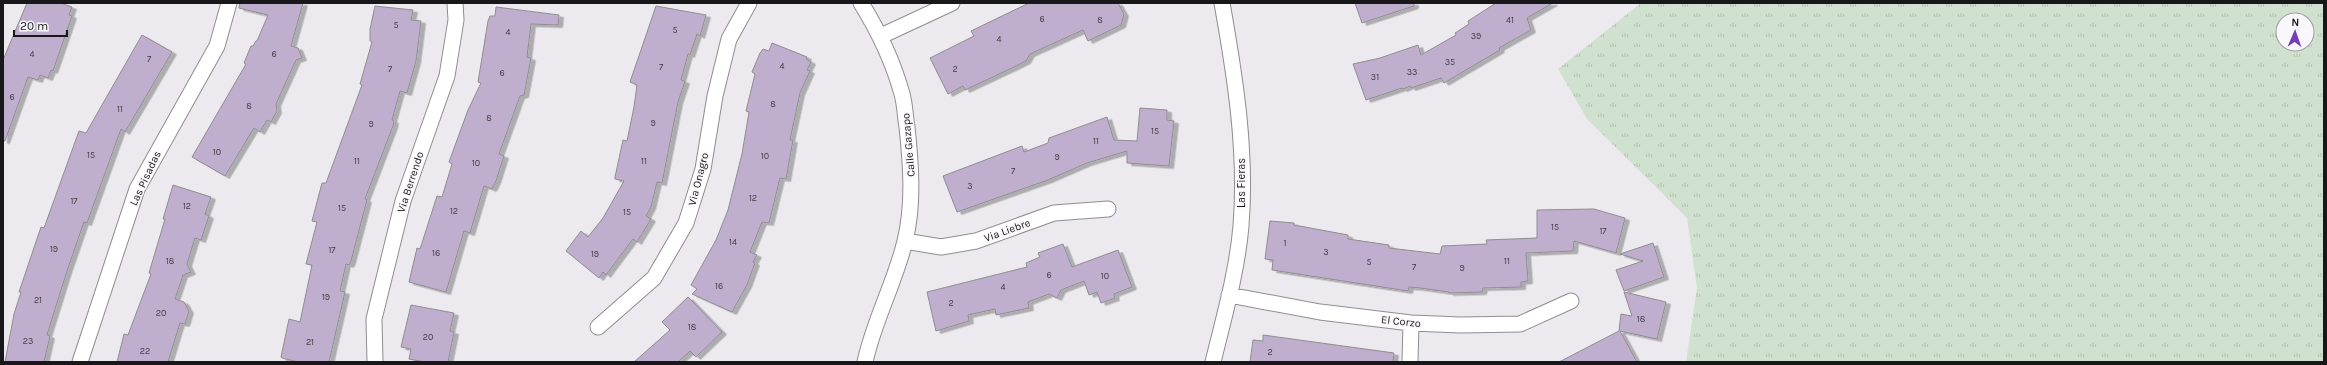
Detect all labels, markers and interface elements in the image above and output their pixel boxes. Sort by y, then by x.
scale bar [14,12,67,38]
north arrow [2275,12,2315,52]
house number: 6 [1039,14,1045,24]
house number: 8 [1097,15,1103,25]
house number: 41 [1506,15,1514,25]
text: N [2291,16,2300,29]
text: 20 m [20,19,48,33]
house number: 5 [393,20,399,30]
house number: 5 [672,25,678,35]
house number: 4 [505,27,511,37]
house number: 39 [1471,31,1481,41]
house number: 4 [996,34,1002,44]
house number: 4 [29,49,35,59]
house number: 6 [271,49,277,59]
house number: 7 [147,54,152,64]
house number: 35 [1445,57,1455,67]
house number: 4 [779,61,785,71]
house number: 7 [659,62,664,72]
house number: 7 [388,64,393,74]
house number: 2 [952,64,958,74]
house number: 33 [1407,67,1417,77]
house number: 6 [499,68,505,78]
house number: 31 [1371,72,1379,82]
house number: 6 [9,92,15,102]
house number: 8 [770,99,776,109]
house number: 8 [246,101,252,111]
house number: 11 [117,104,123,114]
street label: Calle Gazapo [899,112,918,177]
house number: 8 [486,113,492,123]
house number: 9 [650,118,656,128]
house number: 9 [368,119,374,129]
house number: 15 [1151,126,1159,136]
house number: 11 [1093,136,1099,146]
house number: 10 [213,147,221,157]
street label: Las Pisadas [127,148,164,208]
house number: 15 [87,150,95,160]
street label: Via Berrendo [394,150,426,214]
street label: Via Onagro [686,151,711,207]
house number: 10 [761,151,769,161]
house number: 9 [1054,152,1060,162]
house number: 11 [354,156,360,166]
house number: 11 [641,156,647,166]
house number: 10 [472,158,480,168]
street label: Las Fieras [1235,158,1248,208]
house number: 7 [1011,166,1016,176]
house number: 3 [967,181,973,191]
house number: 12 [749,193,757,203]
house number: 17 [70,196,78,206]
house number: 12 [183,201,191,211]
house number: 15 [338,203,346,213]
house number: 12 [450,206,458,216]
house number: 15 [623,207,631,217]
street label: Via Liebre [982,216,1032,245]
house number: 15 [1551,222,1559,232]
house number: 17 [1599,226,1607,236]
house number: 14 [729,237,737,247]
house number: 1 [1284,238,1287,248]
house number: 19 [50,244,58,254]
house number: 17 [328,245,336,255]
house number: 3 [1323,247,1329,257]
house number: 16 [432,248,440,258]
house number: 19 [591,249,599,259]
house number: 18 [166,256,175,266]
house number: 11 [1504,256,1510,266]
house number: 5 [1366,257,1372,267]
house number: 7 [1412,262,1417,272]
house number: 9 [1459,263,1465,273]
house number: 6 [1046,270,1052,280]
house number: 10 [1101,271,1109,281]
house number: 16 [715,281,723,291]
house number: 4 [1000,282,1006,292]
house number: 19 [322,292,330,302]
house number: 21 [34,295,42,305]
house number: 2 [948,298,954,308]
house number: 20 [156,308,166,318]
street label: El Corzo [1380,313,1421,330]
house number: 18 [1637,314,1646,324]
house number: 18 [688,322,697,332]
house number: 20 [423,332,433,342]
house number: 23 [23,336,33,346]
house number: 21 [306,337,314,347]
house number: 22 [140,346,150,356]
house number: 2 [1267,347,1273,357]

